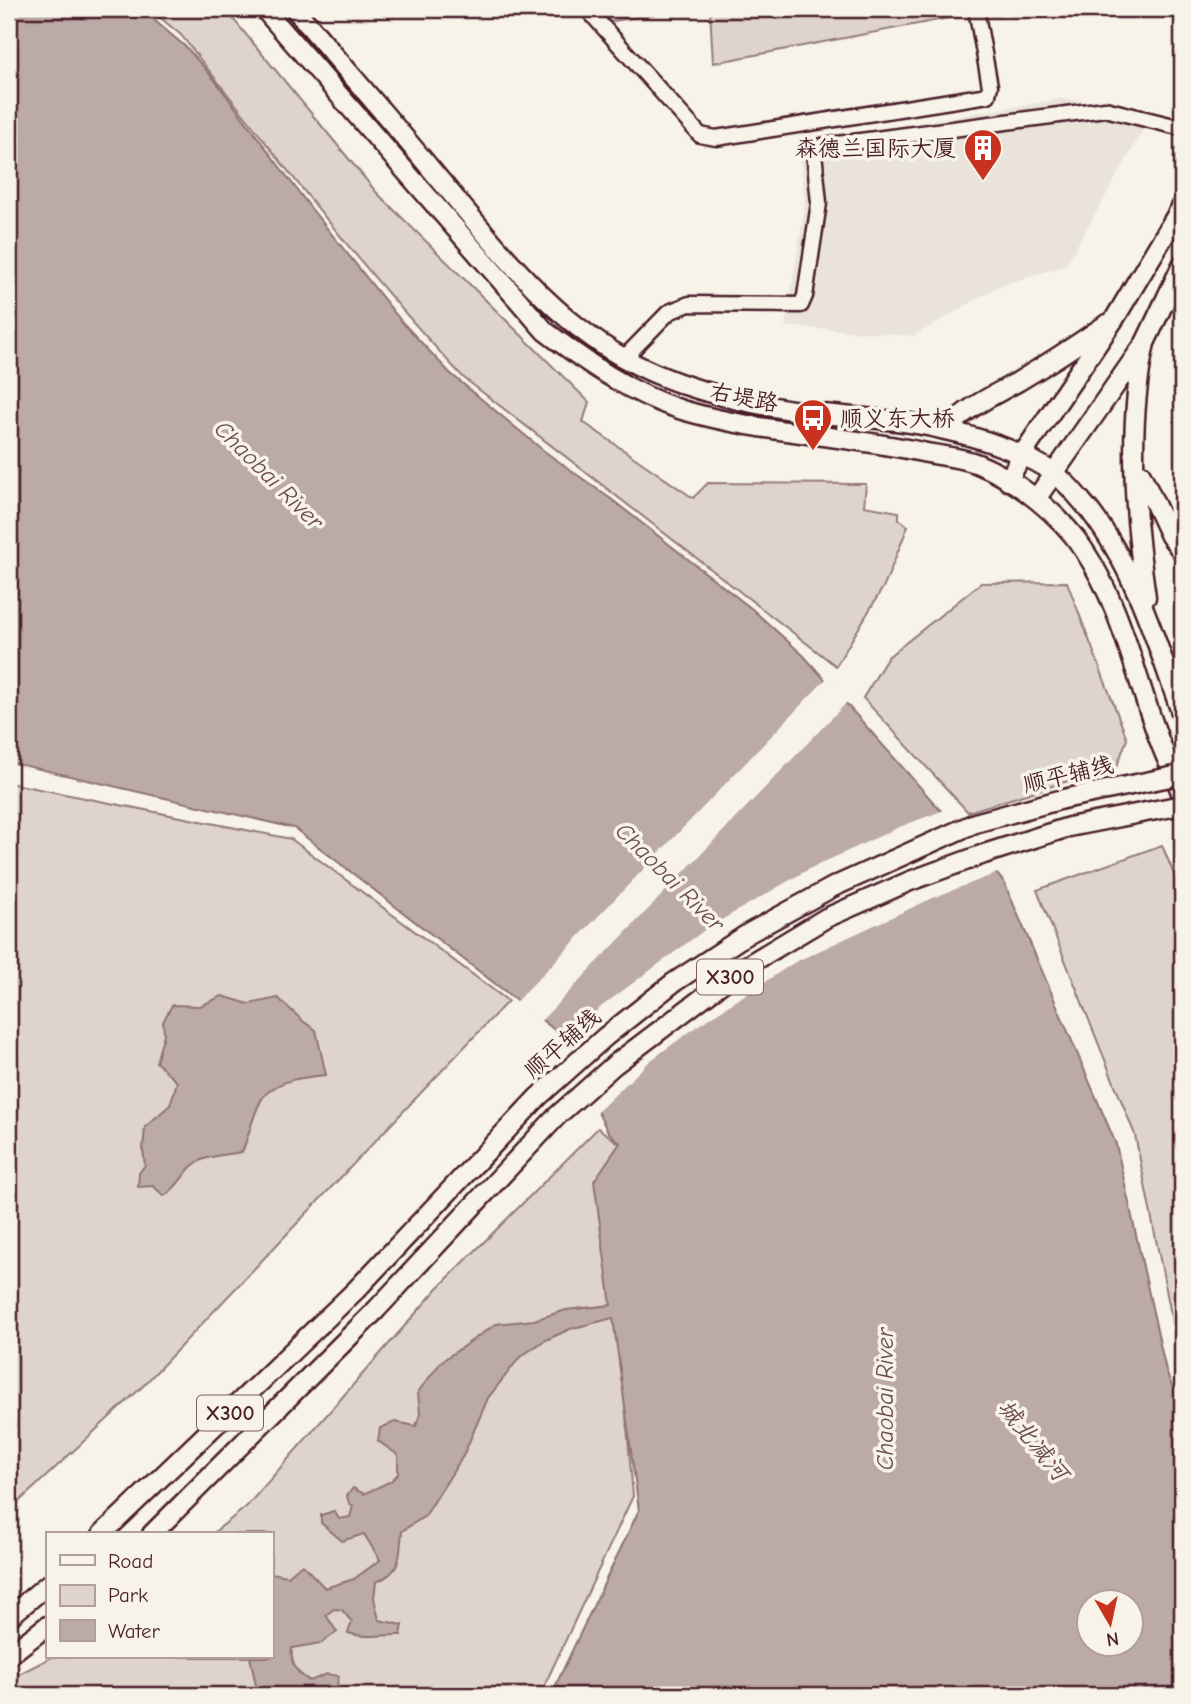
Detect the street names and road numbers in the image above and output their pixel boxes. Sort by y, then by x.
street label: 右堤路 [707,378,780,417]
street label: 顺平辅线 [1020,751,1116,798]
road number: X300 [697,960,763,995]
street label: 顺平辅线 [519,1003,606,1084]
road number: X300 [197,1396,263,1430]

